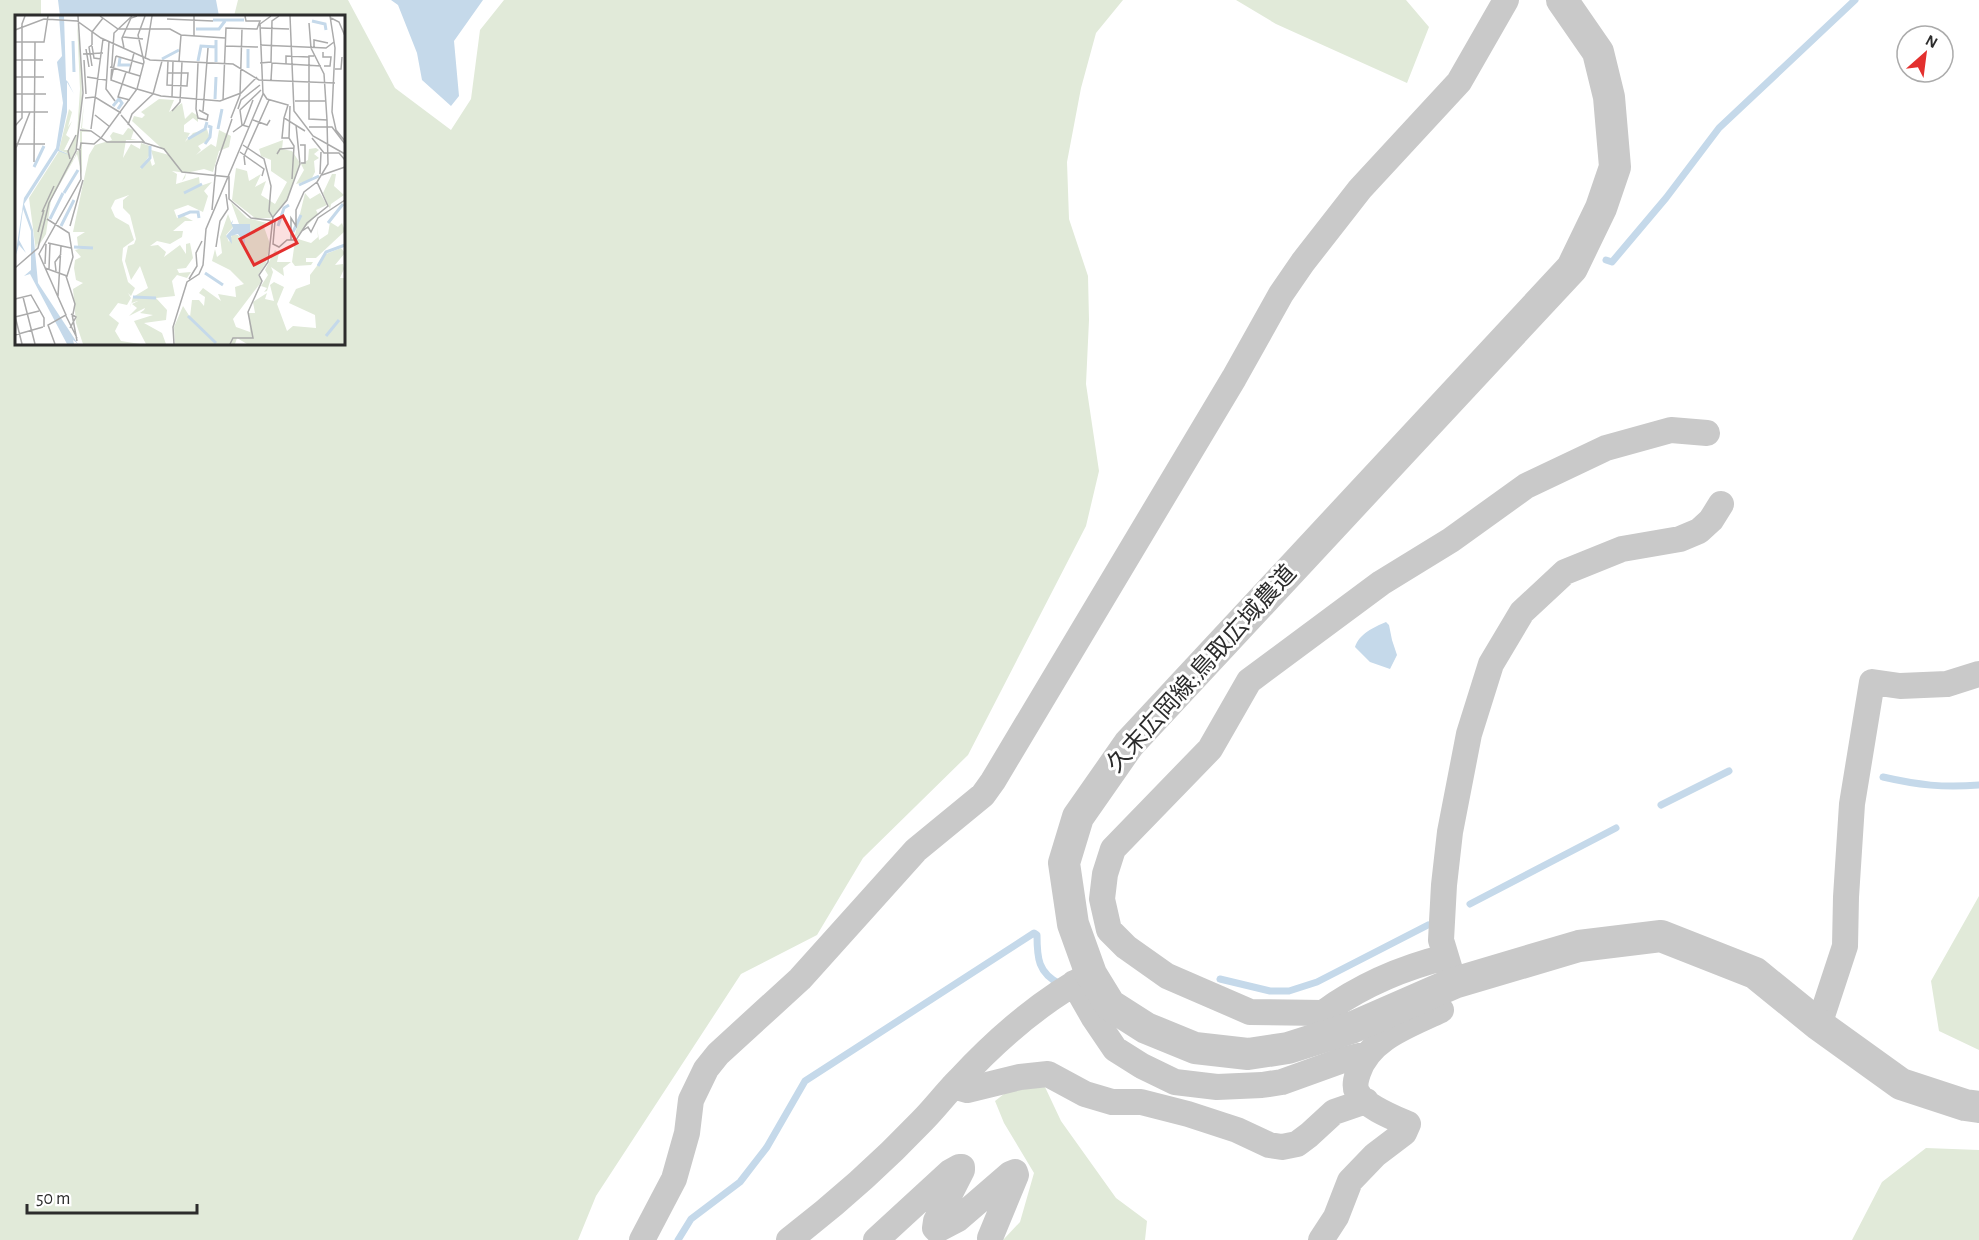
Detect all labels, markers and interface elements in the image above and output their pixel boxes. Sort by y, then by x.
inset map [15,15,345,345]
north arrow [1895,24,1955,84]
text: N [1923,32,1940,51]
street label: 久末広岡線;鳥取広域農道 [1101,559,1301,777]
scale bar [27,1177,196,1215]
text: 50 m [36,1190,70,1208]

